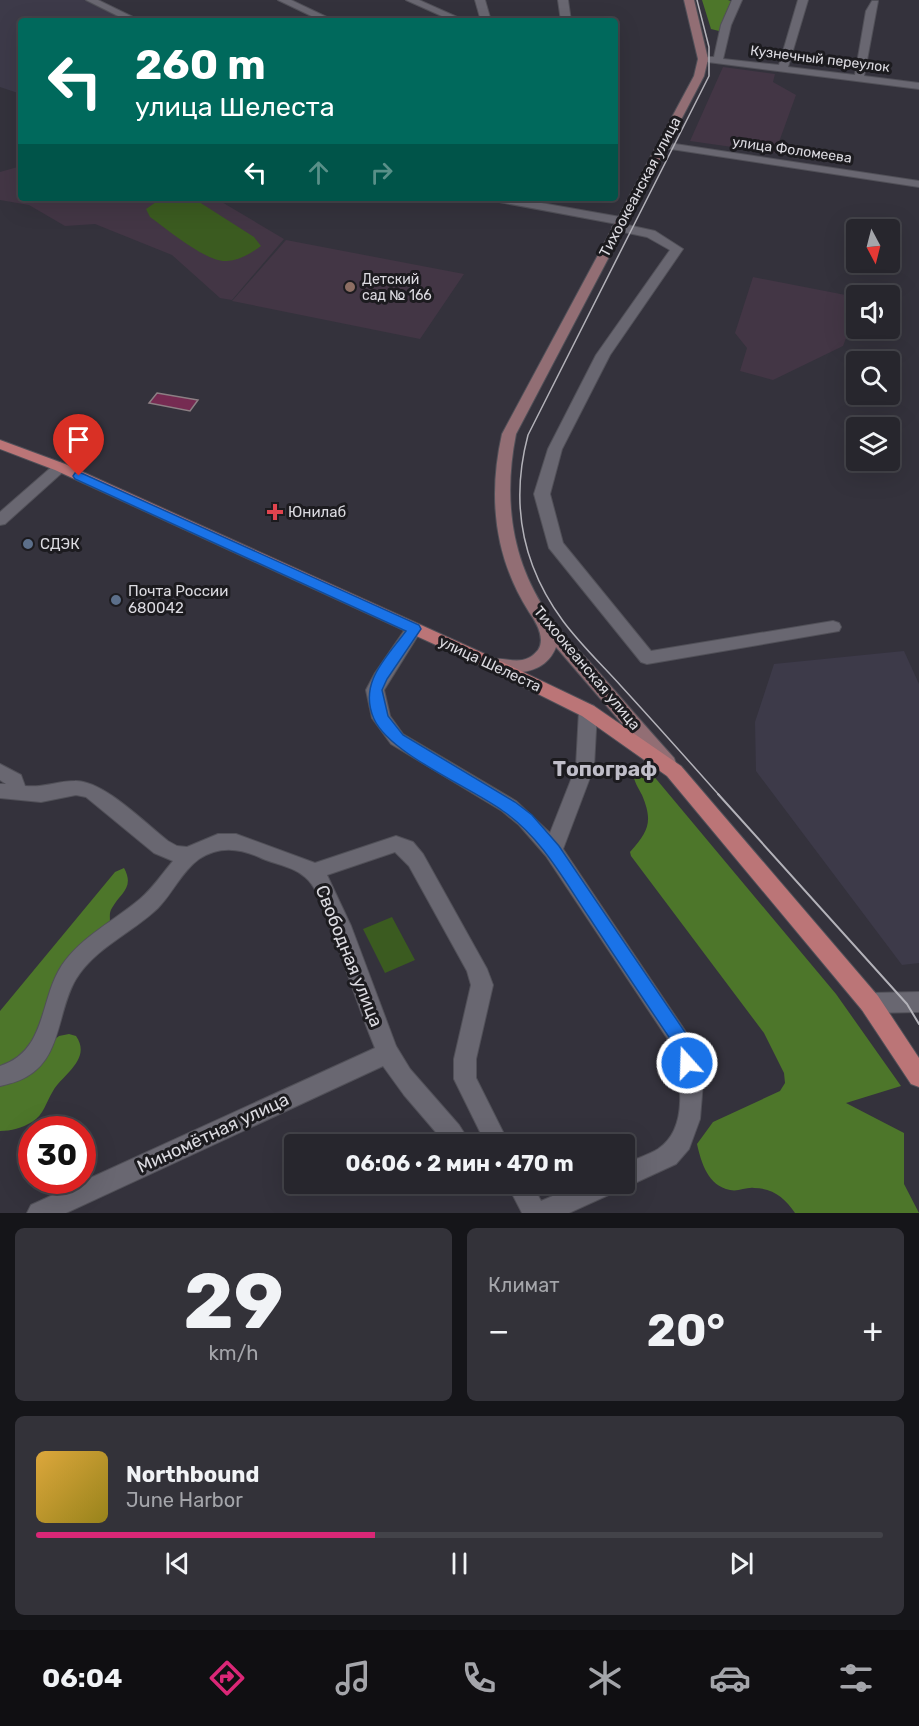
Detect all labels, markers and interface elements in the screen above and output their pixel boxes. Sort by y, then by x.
text: 260 m [135,40,266,90]
icon: left [36,42,114,120]
street label: Кузнечный переулок [749,42,891,76]
text: улица Шелеста [135,91,335,123]
street label: Тихоокеанская улица [595,114,685,260]
street label: улица Фоломеева [731,133,853,167]
icon: left [239,156,272,189]
icon: ahead [302,156,335,189]
icon: right [365,156,398,189]
north arrow [846,219,900,273]
map controls [846,219,900,471]
place label: Детский сад № 166 [362,271,432,304]
marker: Детский сад № 166 [343,280,357,294]
button: sound [846,285,900,339]
button: search [846,351,900,405]
pin [53,414,104,476]
button: layers [846,417,900,471]
icon: arrive [62,423,95,456]
marker: Юнилаб [266,503,284,521]
place label: Юнилаб [288,503,346,521]
place label: СДЭК [40,535,80,553]
marker: СДЭК [21,537,35,551]
place label: Почта России 680042 [128,582,228,617]
marker: Почта России 680042 [109,593,123,607]
street label: Тихоокеанская улица [530,602,644,734]
street label: улица Шелеста [436,632,544,696]
district label: Топограф [553,756,657,781]
street label: Свободная улица [311,882,387,1030]
position arrow [655,1031,719,1095]
street label: Миномётная улица [134,1088,292,1178]
speed limit sign: 30 [18,1116,96,1194]
text: 06:06 · 2 мин · 470 m [345,1150,574,1177]
text: 29 [183,1255,284,1348]
text: Климат [488,1273,560,1297]
text: 20° [647,1304,725,1357]
text: − [488,1311,509,1350]
text: + [862,1311,883,1350]
text: km/h [209,1341,258,1365]
text: Northbound [126,1461,259,1488]
text: June Harbor [126,1488,243,1512]
icon: previous [161,1547,194,1580]
icon: pause [443,1547,476,1580]
icon: next [725,1547,758,1580]
icon: directions [206,1657,248,1699]
icon: music [332,1657,374,1699]
icon: phone [458,1657,500,1699]
icon: climate [584,1657,626,1699]
icon: car [709,1657,751,1699]
icon: filters [835,1657,877,1699]
text: 06:04 [42,1662,123,1694]

